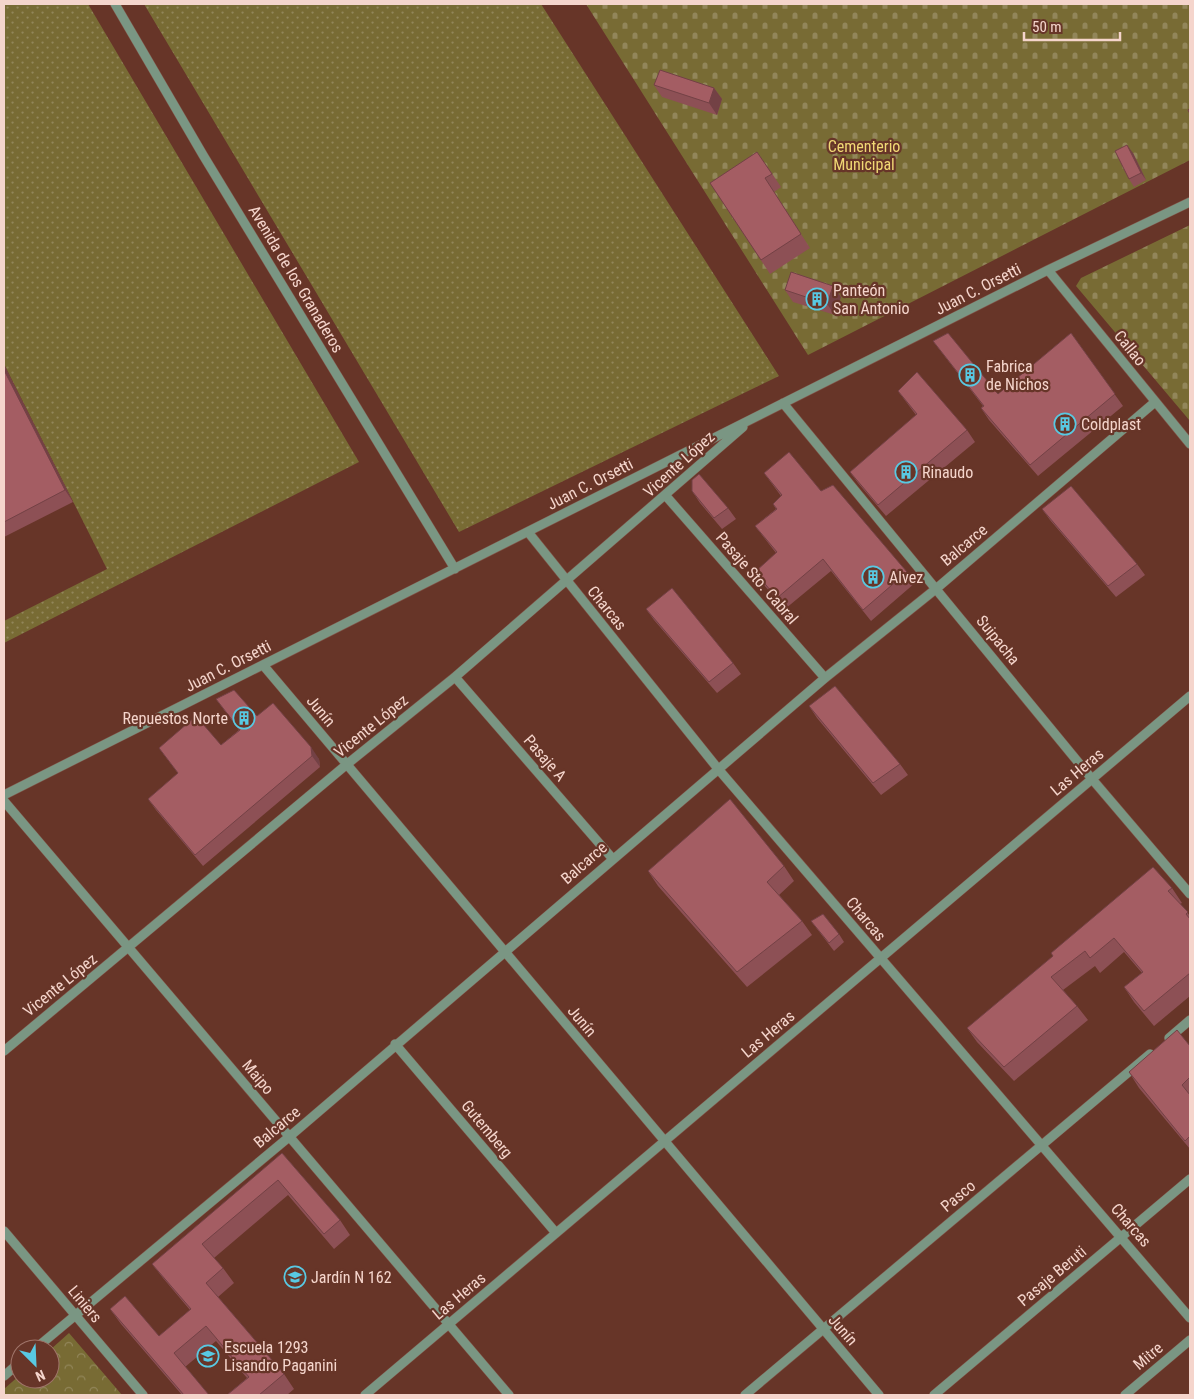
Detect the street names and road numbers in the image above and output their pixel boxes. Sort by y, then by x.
street label: Avenida de los Granaderos [245,202,347,356]
street label: Juan C. Orsetti [932,259,1024,319]
street label: Callao [1110,327,1150,369]
street label: Vicente López [639,427,719,501]
street label: Juan C. Orsetti [544,454,636,514]
street label: Balcarce [937,520,991,570]
street label: Pasaje Sto. Cabral [712,528,802,628]
street label: Charcas [583,582,631,634]
street label: Suipacha [972,611,1024,669]
street label: Juan C. Orsetti [182,636,274,696]
street label: Vicente López [330,691,412,761]
street label: Junín [303,692,339,730]
street label: Pasaje A [520,731,570,785]
street label: Las Heras [1047,744,1107,800]
street label: Balcarce [557,838,611,888]
street label: Charcas [842,893,890,945]
street label: Vicente López [19,950,101,1020]
street label: Junín [564,1002,600,1040]
street label: Las Heras [738,1006,798,1062]
street label: Maipo [238,1056,278,1098]
street label: Gutemberg [457,1096,517,1162]
street label: Balcarce [250,1102,304,1152]
street label: Pasco [937,1176,979,1216]
street label: Charcas [1107,1199,1155,1251]
street label: Pasaje Beruti [1014,1242,1090,1310]
street label: Las Heras [429,1268,489,1324]
street label: Liniers [64,1282,106,1326]
street label: Junín [824,1311,862,1349]
street label: Mitre [1129,1338,1167,1374]

